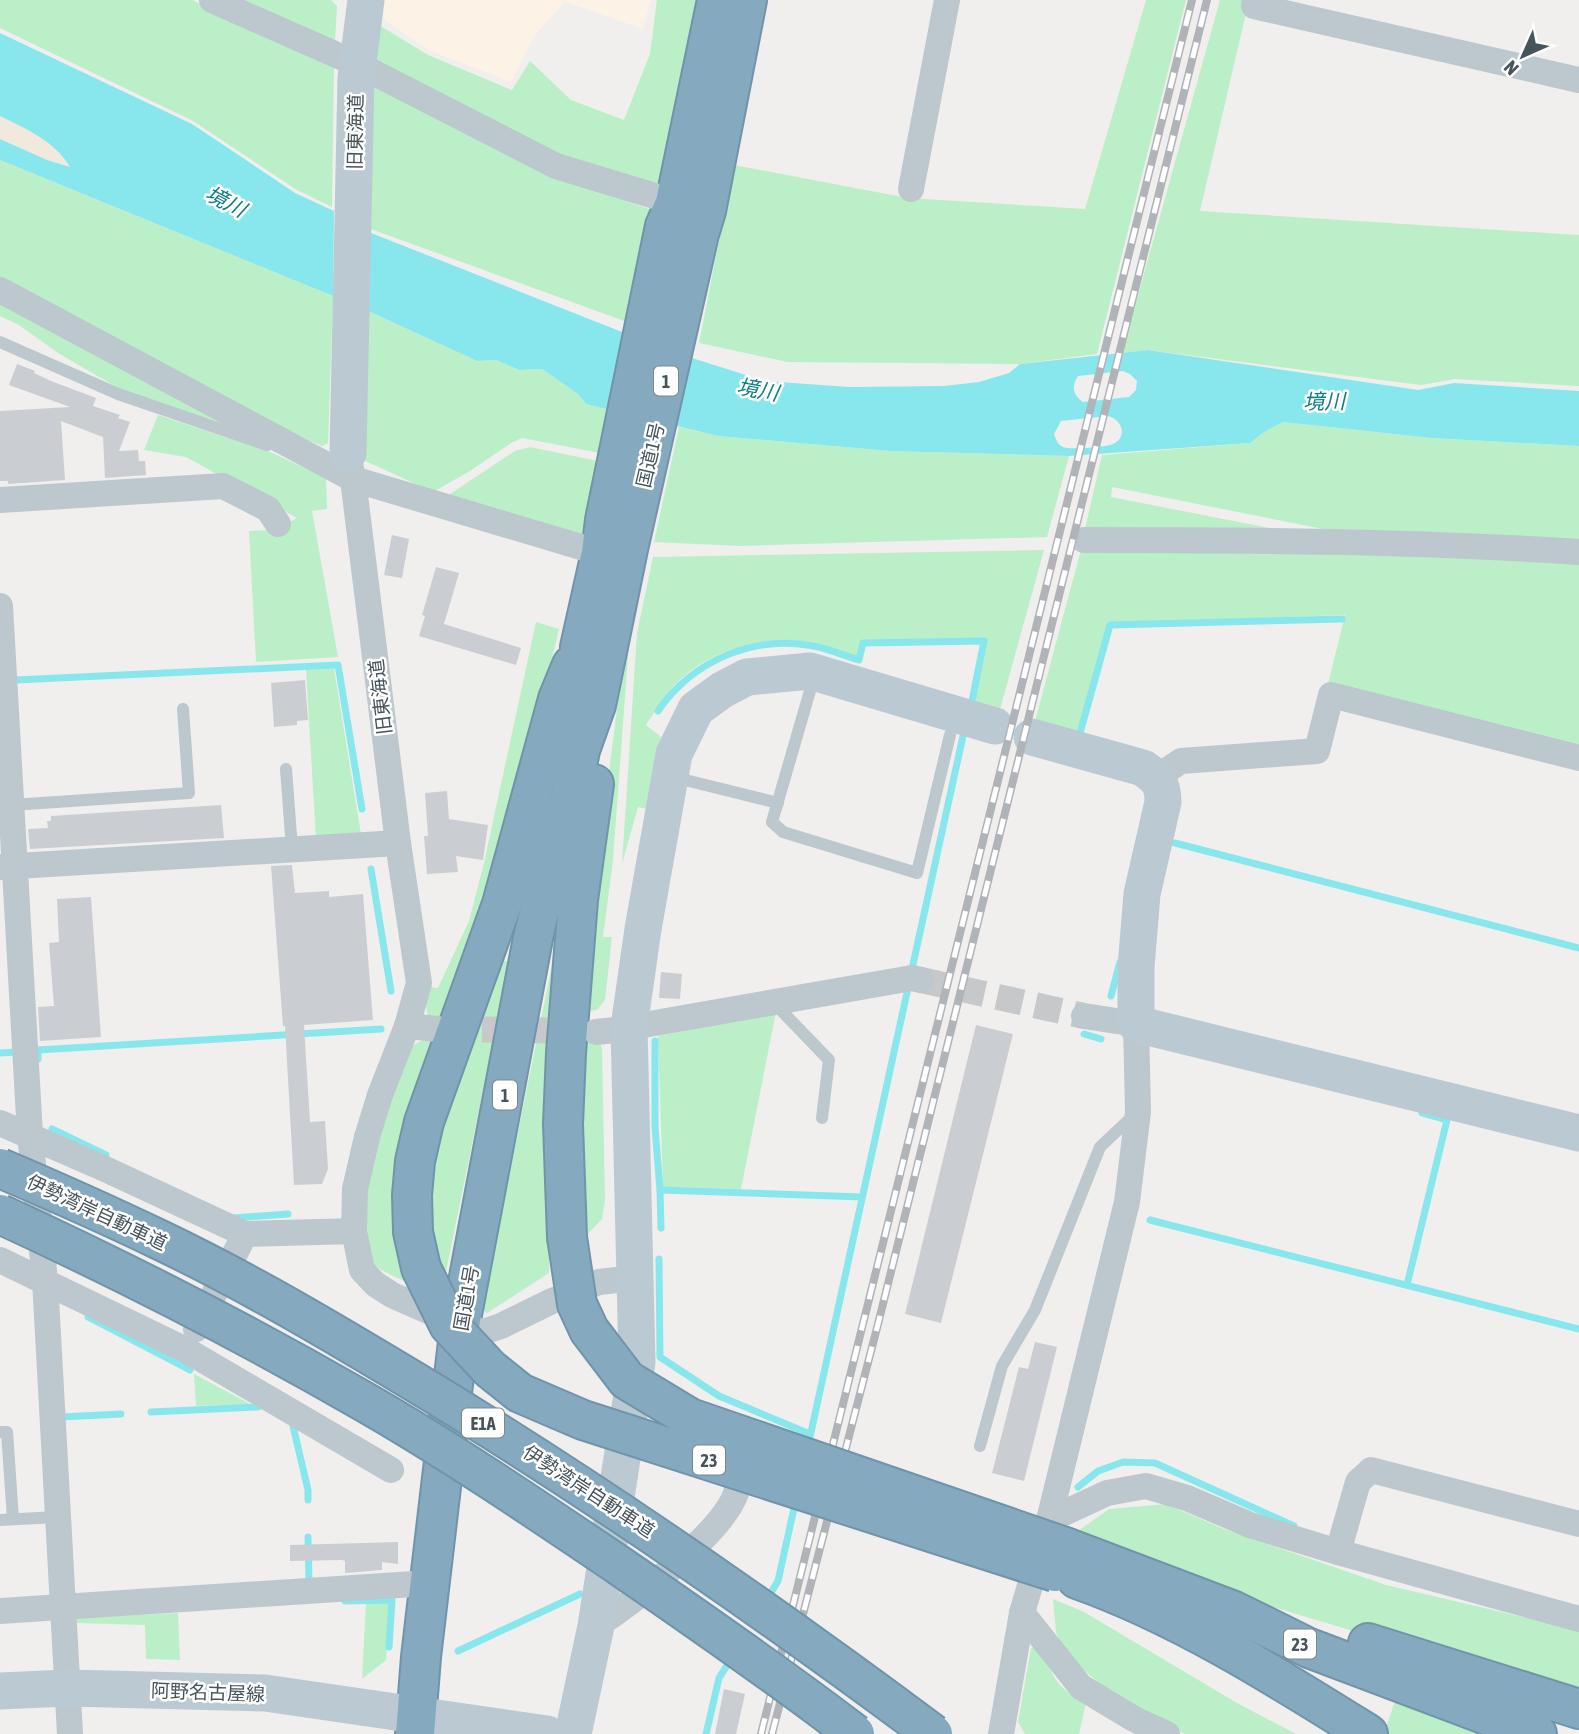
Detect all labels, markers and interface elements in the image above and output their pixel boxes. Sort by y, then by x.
north arrow [1488,21,1558,91]
text: N [1499,56,1523,80]
street label: 旧東海道 [343,94,367,170]
water label: 境川 [202,181,252,222]
road number: 1 [654,366,678,396]
water label: 境川 [735,374,783,405]
water label: 境川 [1303,389,1347,413]
street label: 国道1号 [632,420,668,490]
street label: 旧東海道 [364,658,396,736]
road number: 1 [493,1080,517,1110]
street label: 伊勢湾岸自動車道 [23,1170,171,1254]
street label: 国道1号 [449,1264,483,1332]
road number: E1A [462,1408,504,1438]
street label: 伊勢湾岸自動車道 [519,1440,659,1542]
road number: 23 [693,1446,725,1475]
road number: 23 [1284,1630,1316,1658]
street label: 阿野名古屋線 [151,1679,265,1705]

